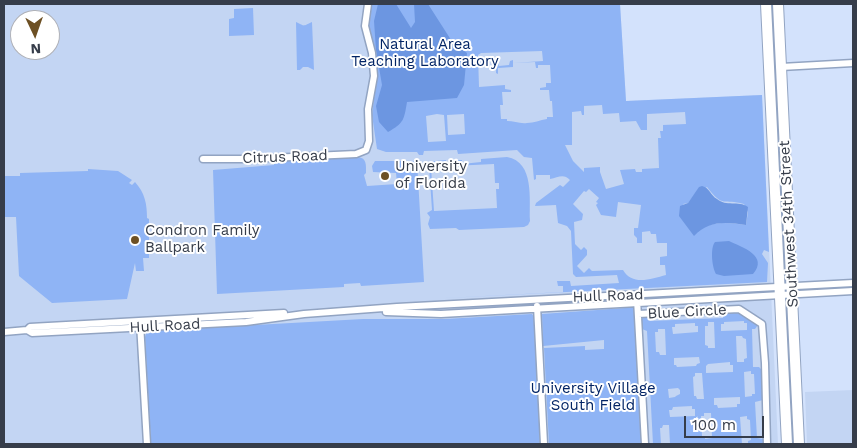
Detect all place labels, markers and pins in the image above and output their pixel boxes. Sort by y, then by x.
place label: University of Florida [395,158,467,193]
marker: University of Florida [379,170,391,182]
place label: Condron Family Ballpark [145,222,259,257]
marker: Condron Family Ballpark [129,234,141,246]

